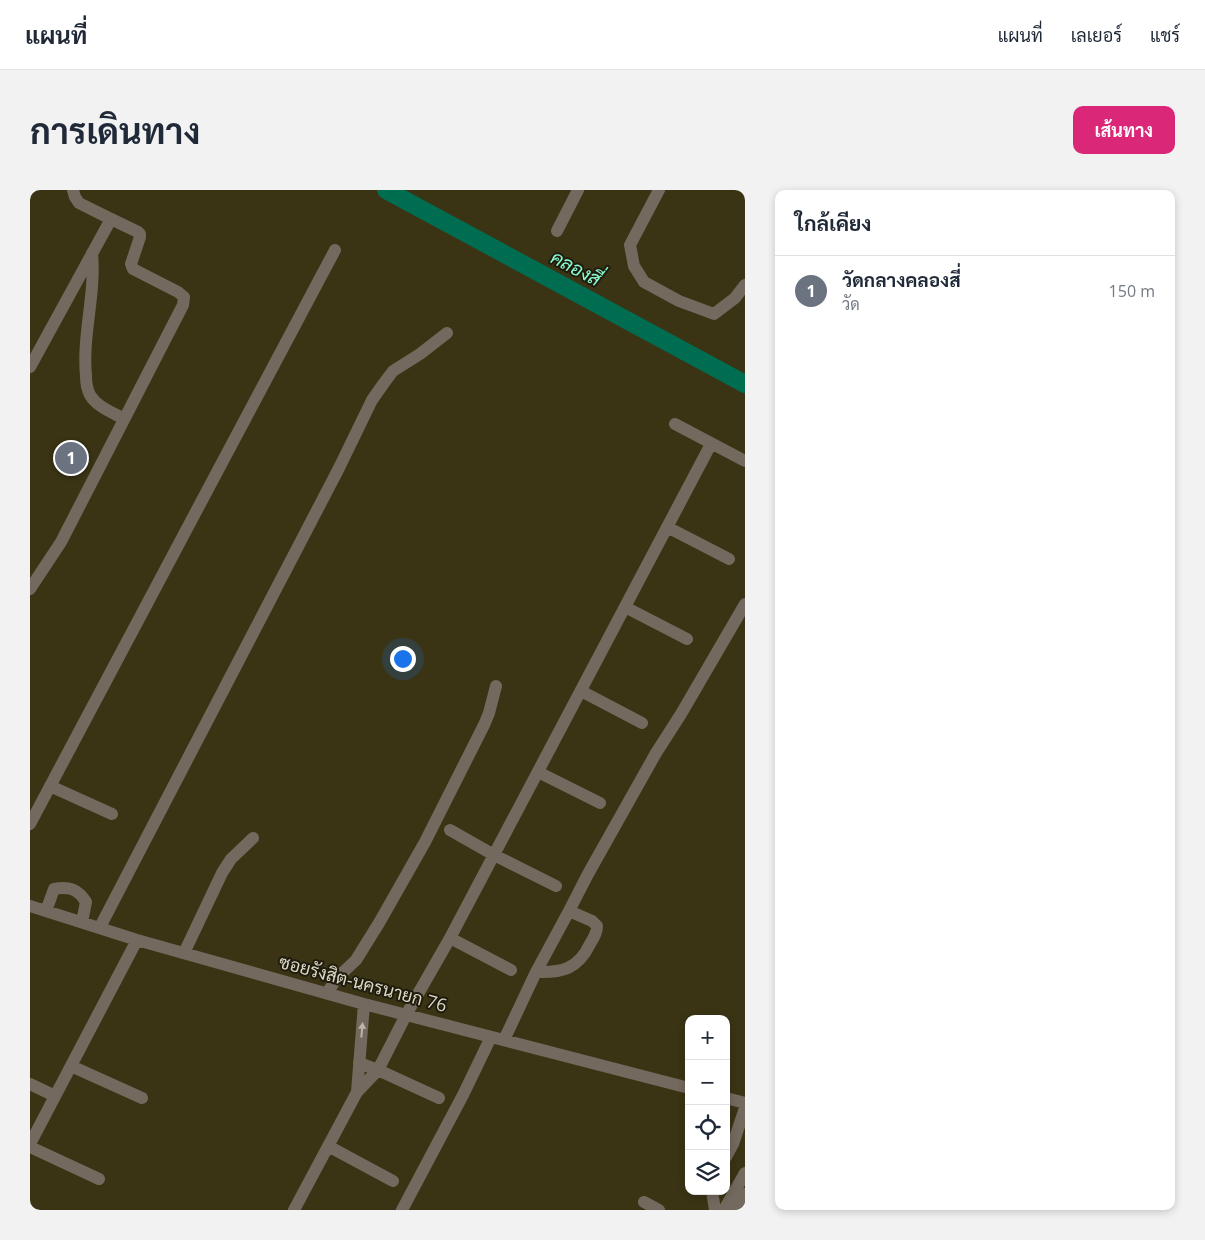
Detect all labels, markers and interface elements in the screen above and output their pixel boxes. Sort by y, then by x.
text: แผนที่ [25,18,87,51]
text: แผนที่ [998,23,1043,47]
text: เลเยอร์ [1071,23,1122,47]
text: แชร์ [1150,23,1180,47]
button: เส้นทาง [1073,106,1175,154]
text: การเดินทาง [30,107,200,154]
text: ใกล้เคียง [795,209,871,237]
water label: คลองสี่ [546,240,609,293]
text: วัดกลางคลองสี่ [842,267,961,293]
text: 1 [806,280,816,302]
text: 150 m [1109,280,1155,302]
text: วัด [842,293,860,315]
pin: 1 [55,439,87,477]
your location [390,646,416,672]
street label: ซอยรังสิต-นครนายก 76 [277,949,450,1017]
map controls [685,1015,730,1195]
button: + [685,1015,730,1060]
one-way arrow [358,1022,366,1038]
button: − [685,1060,730,1105]
button: locate [685,1105,730,1150]
button: layers [685,1150,730,1195]

